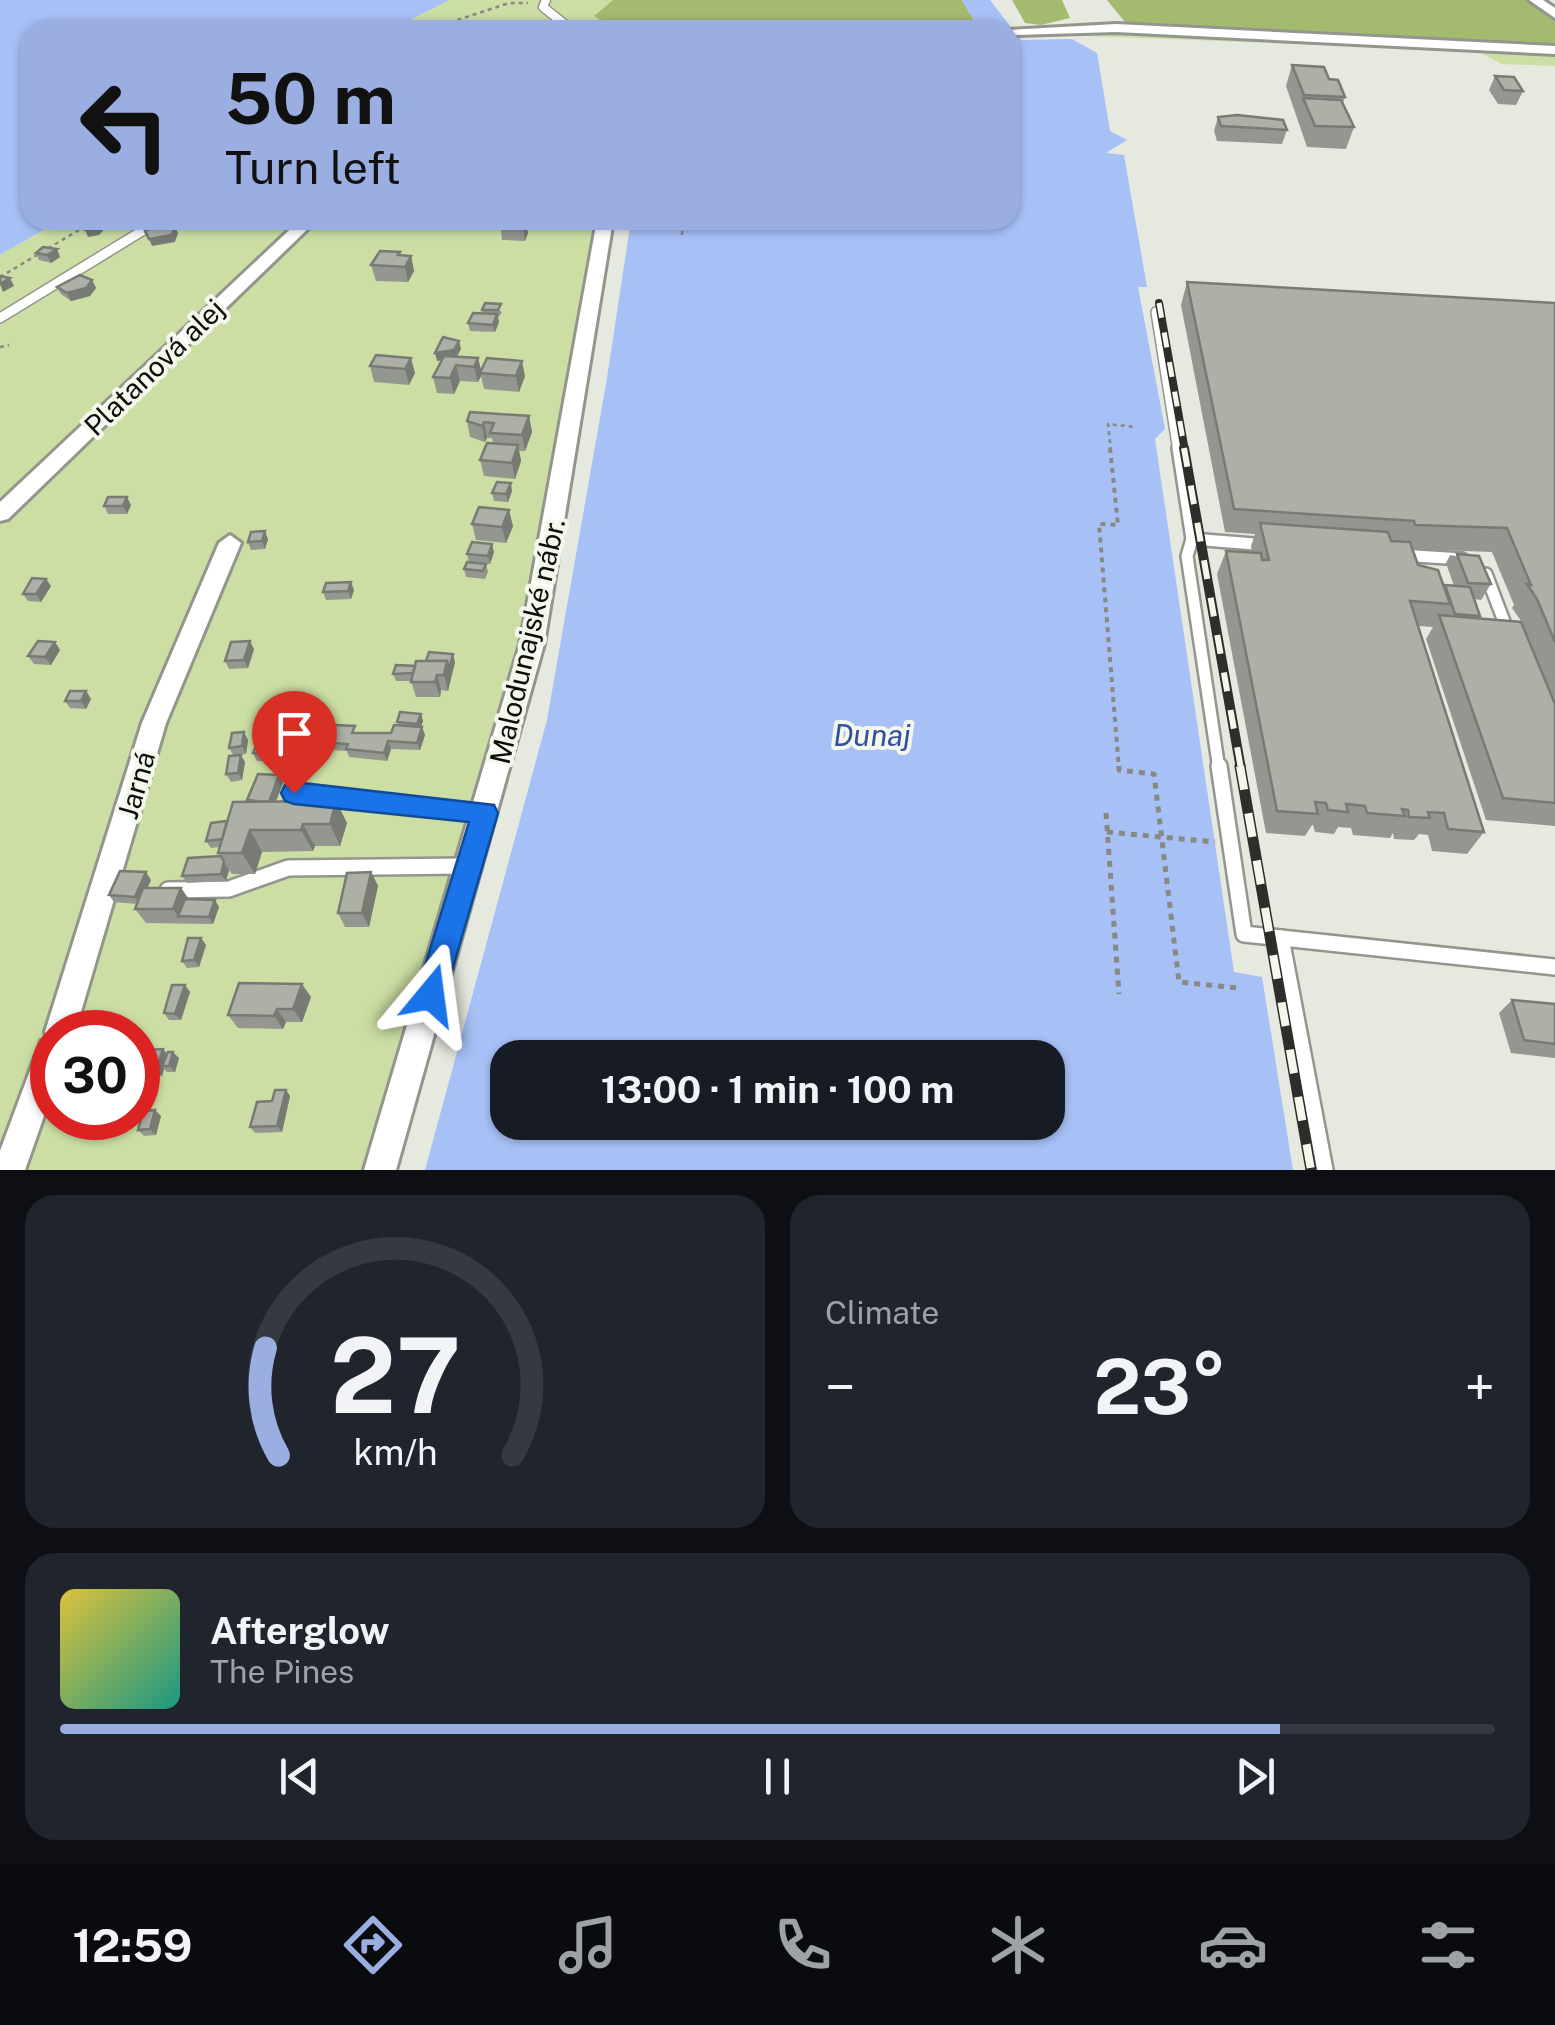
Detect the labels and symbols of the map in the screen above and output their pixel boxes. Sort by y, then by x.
street label: Platanová alej [77,292,231,442]
street label: Malodunajské nábr. [483,515,571,767]
pin [252,691,337,794]
water label: Dunaj [833,717,911,753]
street label: Jarná [111,747,161,823]
position arrow [379,943,483,1047]
speed limit sign: 30 [30,1010,160,1140]

